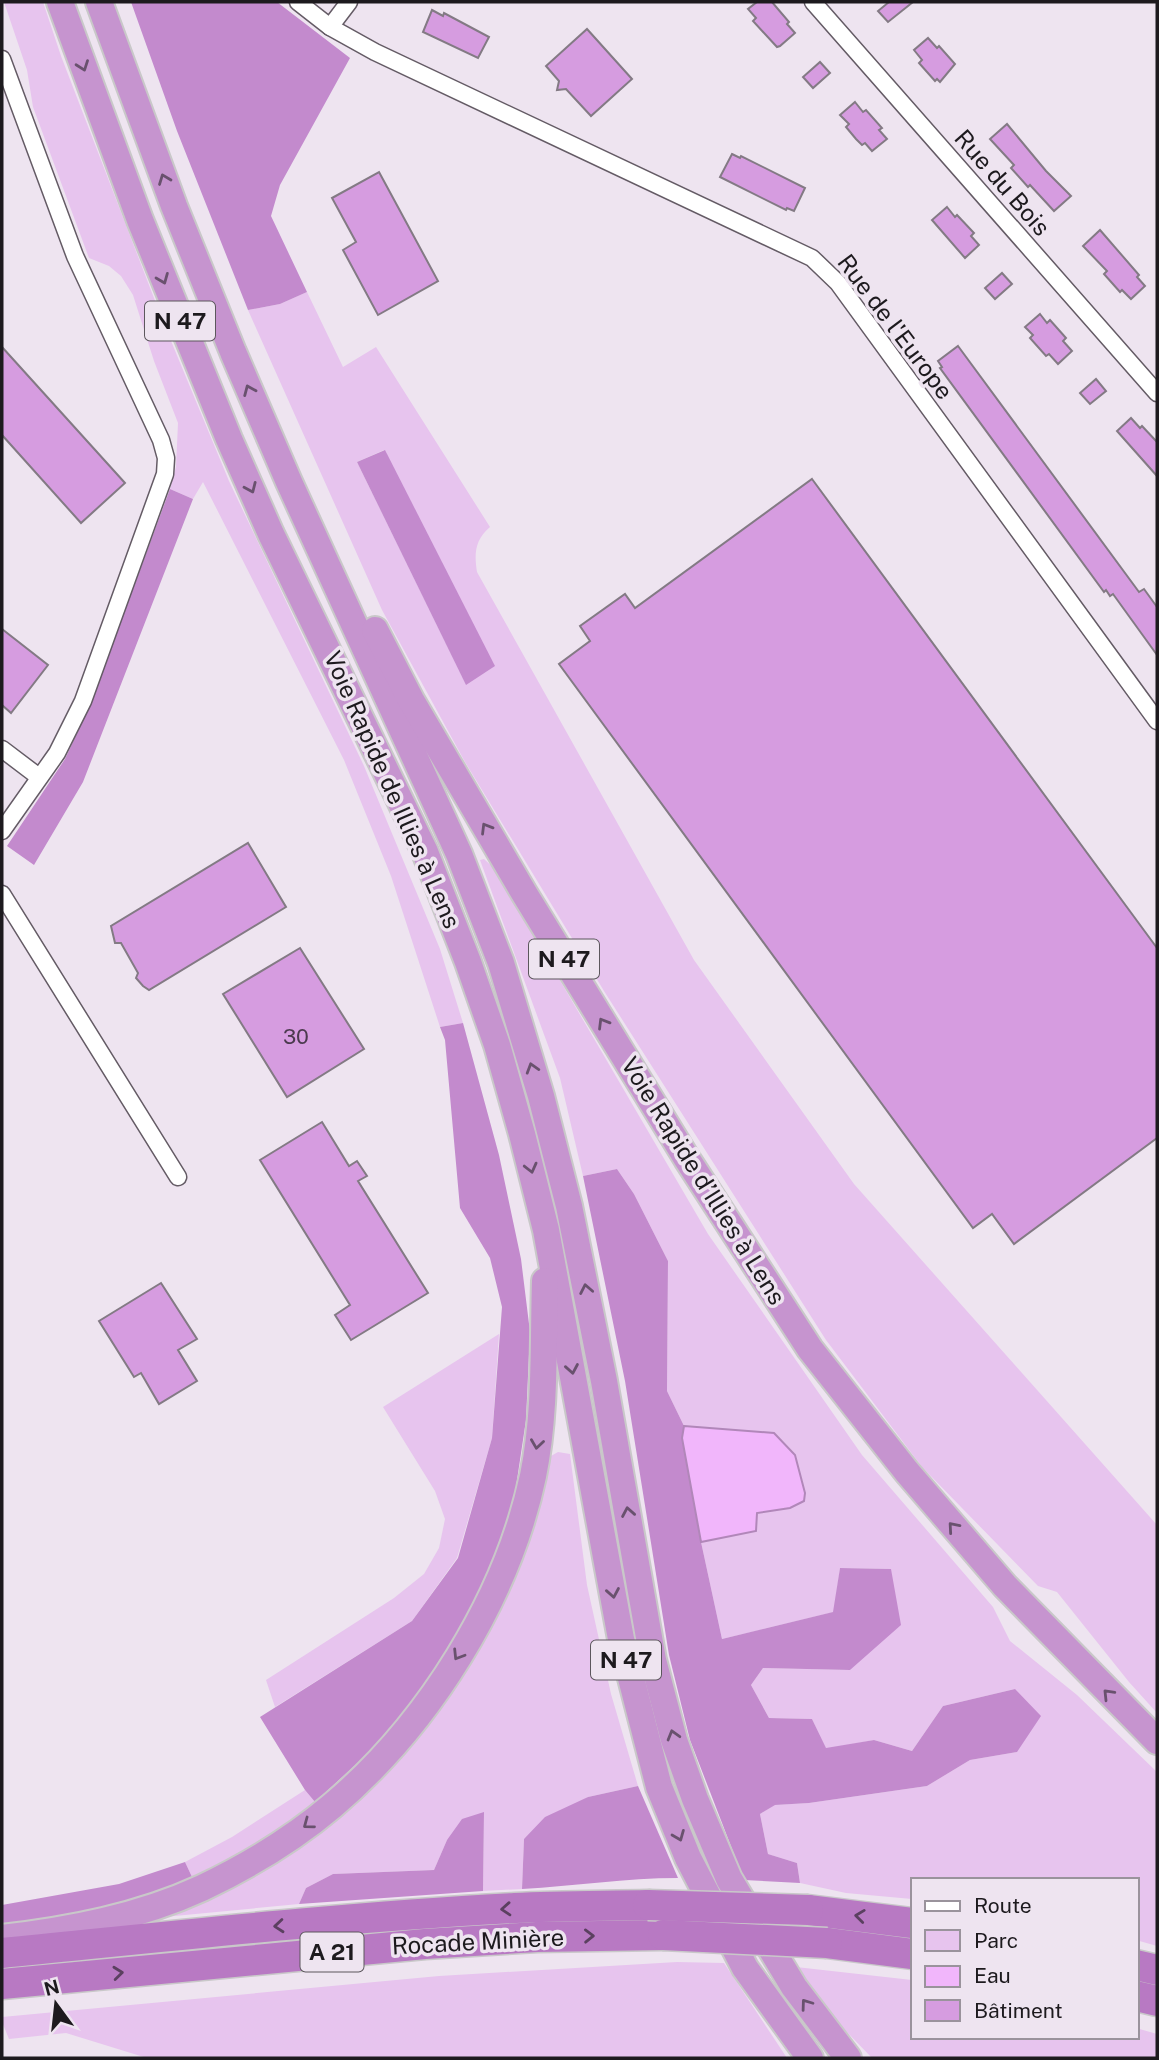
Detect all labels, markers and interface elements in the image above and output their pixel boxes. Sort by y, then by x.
one-way arrow [74,59,88,71]
street label: Rue du Bois [949,124,1056,241]
one-way arrow [158,174,172,186]
street label: Rue de l'Europe [832,248,959,404]
one-way arrow [155,272,169,284]
road number: N 47 [145,302,215,340]
one-way arrow [243,385,257,397]
one-way arrow [243,481,257,494]
street label: Voie Rapide de Illies à Lens [319,647,467,932]
one-way arrow [481,822,494,835]
road number: N 47 [529,940,599,978]
one-way arrow [598,1017,611,1030]
house number: 30 [283,1024,309,1049]
street label: Voie Rapide d’Illies à Lens [616,1052,792,1309]
one-way arrow [526,1062,541,1074]
one-way arrow [523,1162,537,1174]
one-way arrow [580,1283,595,1295]
one-way arrow [564,1363,579,1375]
one-way arrow [530,1438,545,1450]
one-way arrow [621,1506,636,1518]
one-way arrow [949,1523,961,1536]
one-way arrow [605,1587,620,1599]
road number: N 47 [591,1640,661,1680]
one-way arrow [454,1648,467,1661]
one-way arrow [1104,1689,1117,1702]
one-way arrow [667,1729,681,1741]
one-way arrow [303,1816,316,1828]
one-way arrow [671,1828,685,1841]
legend [911,1878,1138,2039]
text: Route [974,1893,1032,1918]
one-way arrow [500,1901,511,1916]
one-way arrow [854,1909,866,1924]
one-way arrow [273,1918,284,1933]
street label: Rocade Minière [391,1923,565,1960]
one-way arrow [585,1928,595,1944]
text: Parc [974,1928,1018,1953]
road number: A 21 [300,1932,364,1971]
text: Eau [974,1963,1011,1988]
one-way arrow [113,1966,124,1981]
north arrow [21,1969,91,2039]
text: N [42,1975,62,2000]
text: Bâtiment [974,1998,1063,2023]
one-way arrow [802,1999,814,2012]

